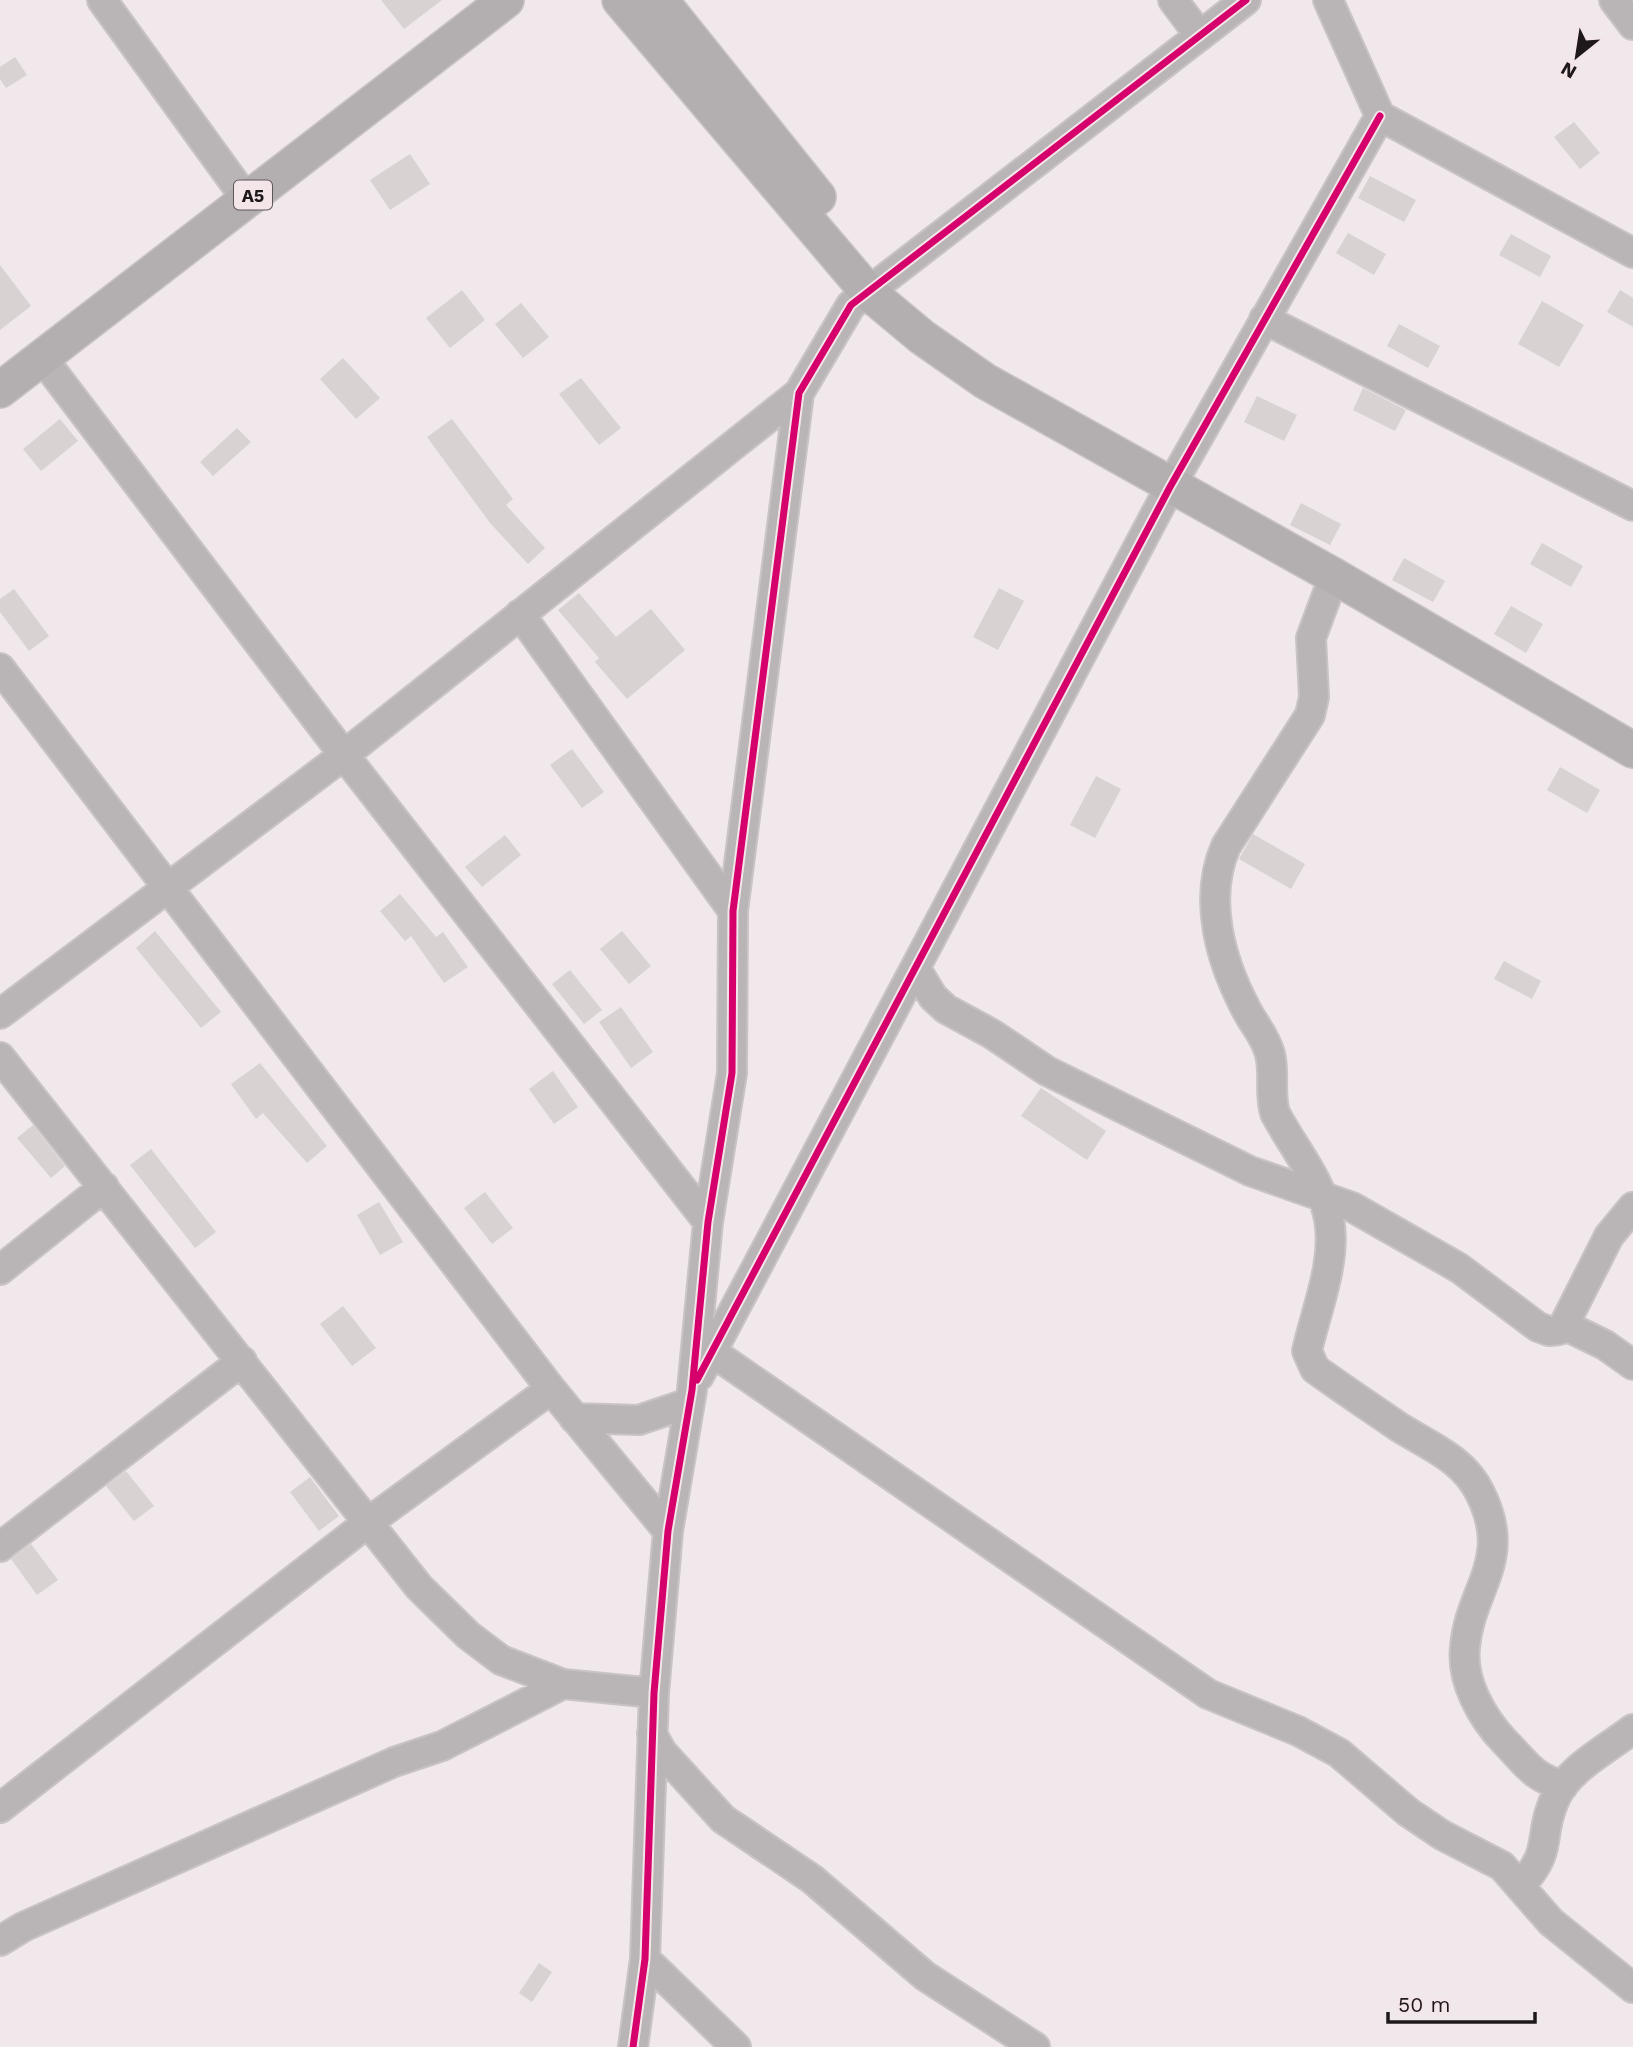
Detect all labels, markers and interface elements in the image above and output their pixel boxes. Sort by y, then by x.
north arrow [1542,21,1612,91]
text: N [1557,57,1581,84]
road number: A5 [234,180,272,210]
scale bar [1388,1980,1535,2024]
text: 50 m [1398,1992,1450,2017]

